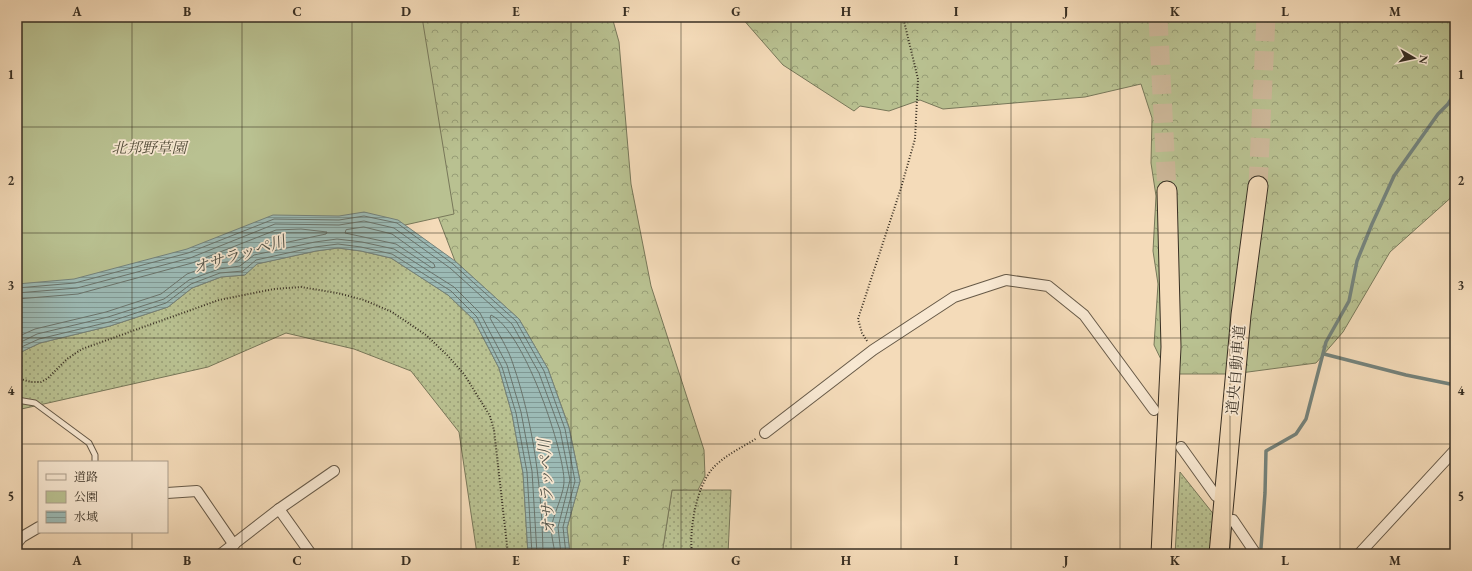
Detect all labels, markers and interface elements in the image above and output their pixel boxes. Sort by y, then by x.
text: A [71,3,82,20]
text: B [183,3,191,20]
text: C [292,3,302,20]
text: D [401,3,411,20]
text: E [512,3,520,20]
text: F [622,3,630,20]
text: G [731,3,741,20]
text: H [841,3,852,20]
text: I [954,3,959,20]
text: J [1062,3,1069,20]
text: K [1170,3,1181,20]
text: L [1281,3,1289,20]
text: M [1389,3,1401,20]
north arrow [1394,38,1434,78]
text: N [1416,54,1431,65]
text: 1 [8,66,15,83]
text: 1 [1458,66,1465,83]
park label: 北邦野草園 [111,138,189,157]
text: 2 [8,172,15,189]
text: 2 [1458,172,1465,189]
water label: オサラッペ川 [190,230,290,279]
text: 3 [8,277,15,294]
text: 3 [1458,277,1465,294]
street label: 道央自動車道 [1222,324,1249,416]
text: 4 [8,382,15,399]
text: 4 [1458,382,1465,399]
water label: オサラッペ川 [533,437,559,535]
legend [38,461,168,533]
text: 道路 [74,469,98,485]
text: 5 [8,488,14,505]
text: 5 [1458,488,1464,505]
text: 公園 [74,489,98,505]
text: 水域 [74,509,98,525]
text: A [71,552,82,569]
text: B [183,552,191,569]
text: C [292,552,302,569]
text: D [401,552,411,569]
text: E [512,552,520,569]
text: F [622,552,630,569]
text: G [731,552,741,569]
text: H [841,552,852,569]
text: I [954,552,959,569]
text: J [1062,552,1069,569]
text: K [1170,552,1181,569]
text: L [1281,552,1289,569]
text: M [1389,552,1401,569]

